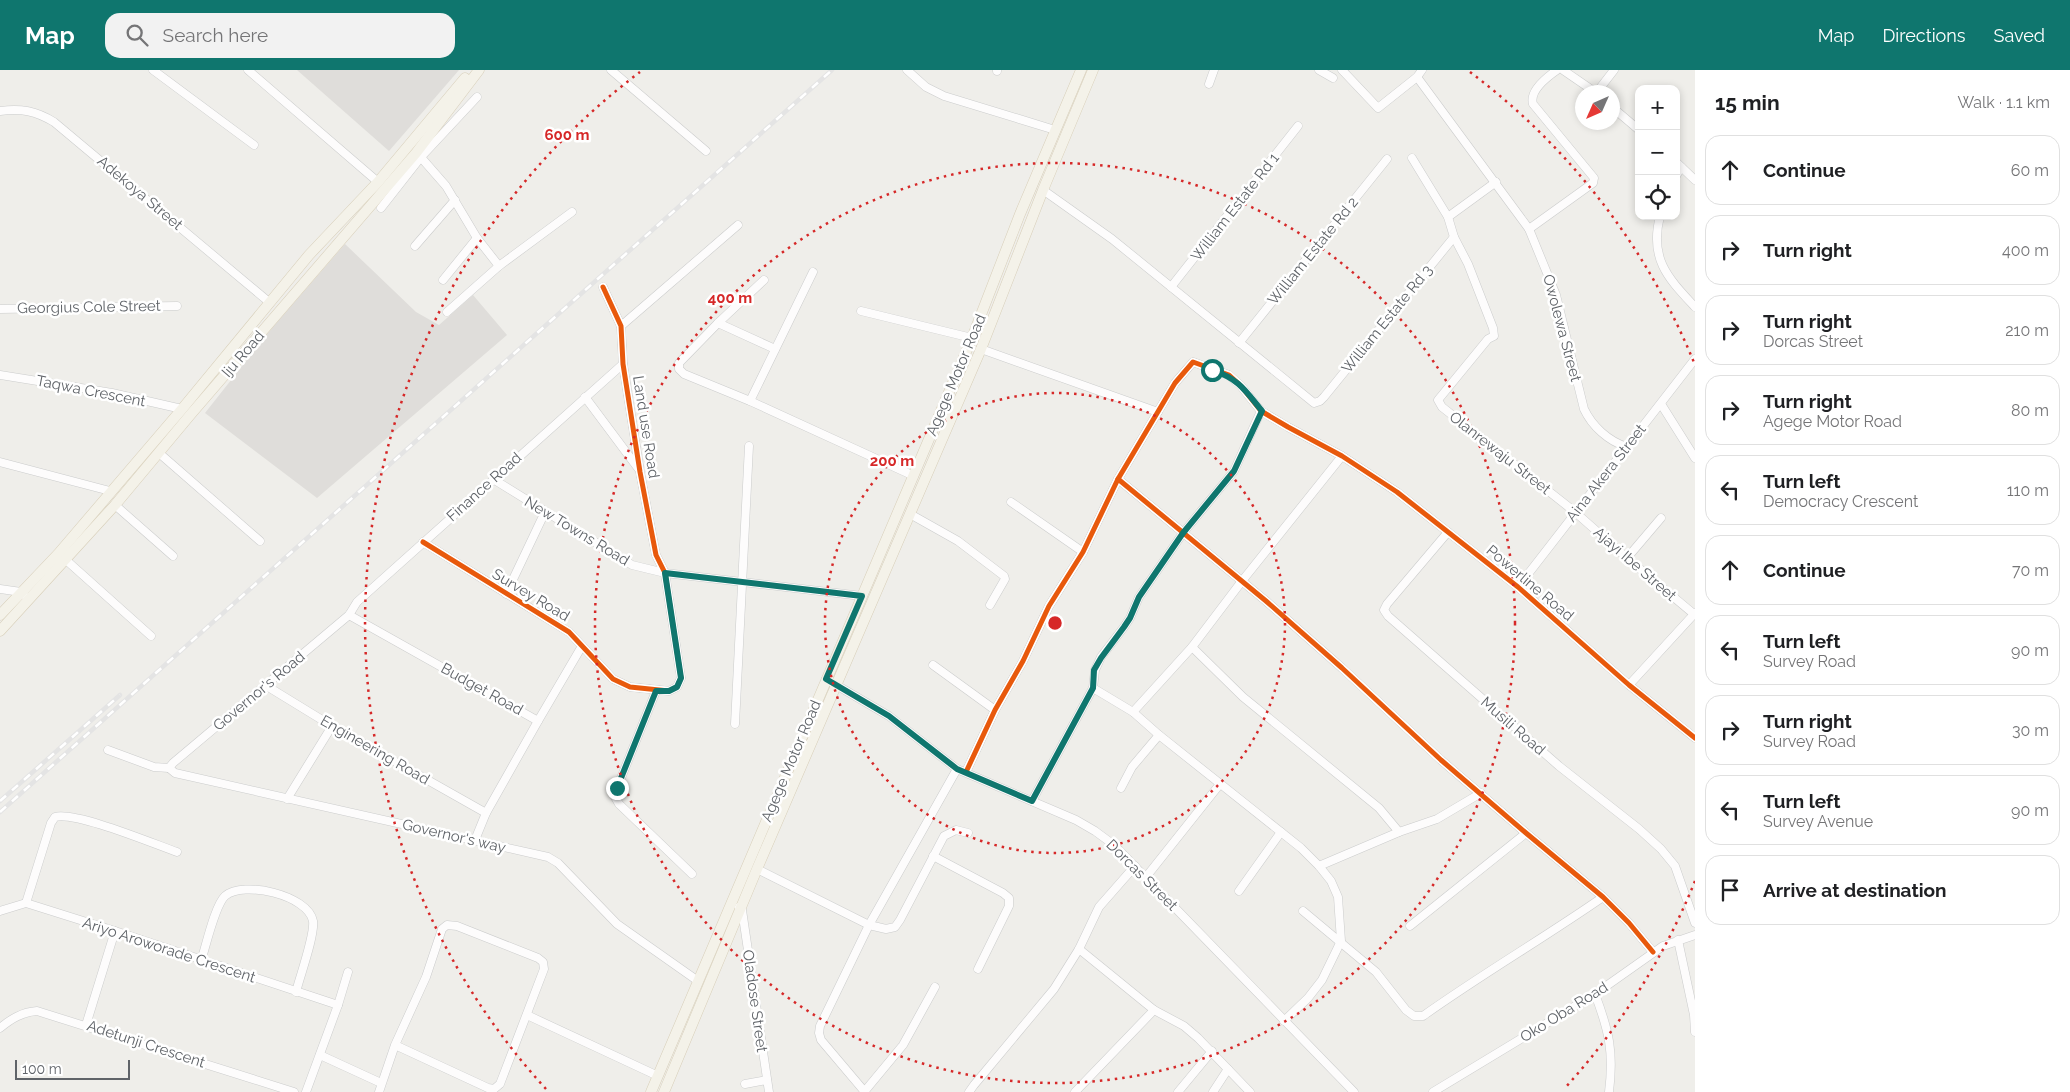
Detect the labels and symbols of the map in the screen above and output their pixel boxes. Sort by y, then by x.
north arrow [1575,85,1620,130]
text: 600 m [544,126,590,144]
street label: William Estate Rd 1 [1187,149,1283,265]
street label: Adekoya Street [94,152,186,234]
street label: William Estate Rd 2 [1264,193,1362,309]
street label: William Estate Rd 3 [1338,261,1436,377]
street label: Owolewa Street [1539,272,1585,384]
text: 400 m [708,289,752,307]
street label: Georgius Cole Street [17,297,161,317]
street label: Agege Motor Road [922,312,990,438]
street label: Iju Road [218,327,268,381]
route start [1201,359,1224,382]
street label: Taqwa Crescent [35,372,147,410]
street label: Land use Road [629,374,663,480]
street label: Olanrewaju Street [1446,408,1554,498]
street label: Aina Akera Street [1562,421,1650,525]
street label: Finance Road [443,449,525,525]
text: 200 m [870,452,914,470]
street label: New Towns Road [521,493,633,569]
street label: Ajayi Ibe Street [1590,523,1680,605]
street label: Powerline Road [1483,541,1577,625]
street label: Survey Road [489,565,573,625]
centre of rings [1046,614,1064,632]
street label: Governor's Road [210,647,308,735]
street label: Budget Road [438,659,526,719]
street label: Musili Road [1477,693,1549,759]
street label: Agege Motor Road [757,698,825,824]
street label: Engineering Road [317,711,433,789]
route end [606,777,629,800]
street label: Governor's way [400,815,508,857]
street label: Dorcas Street [1102,835,1182,915]
street label: Ariyo Aroworade Crescent [80,913,258,987]
street label: Oladose Street [739,949,771,1053]
street label: Oko Oba Road [1517,978,1611,1046]
street label: Adetunji Crescent [85,1016,207,1072]
scale bar [15,1057,130,1080]

